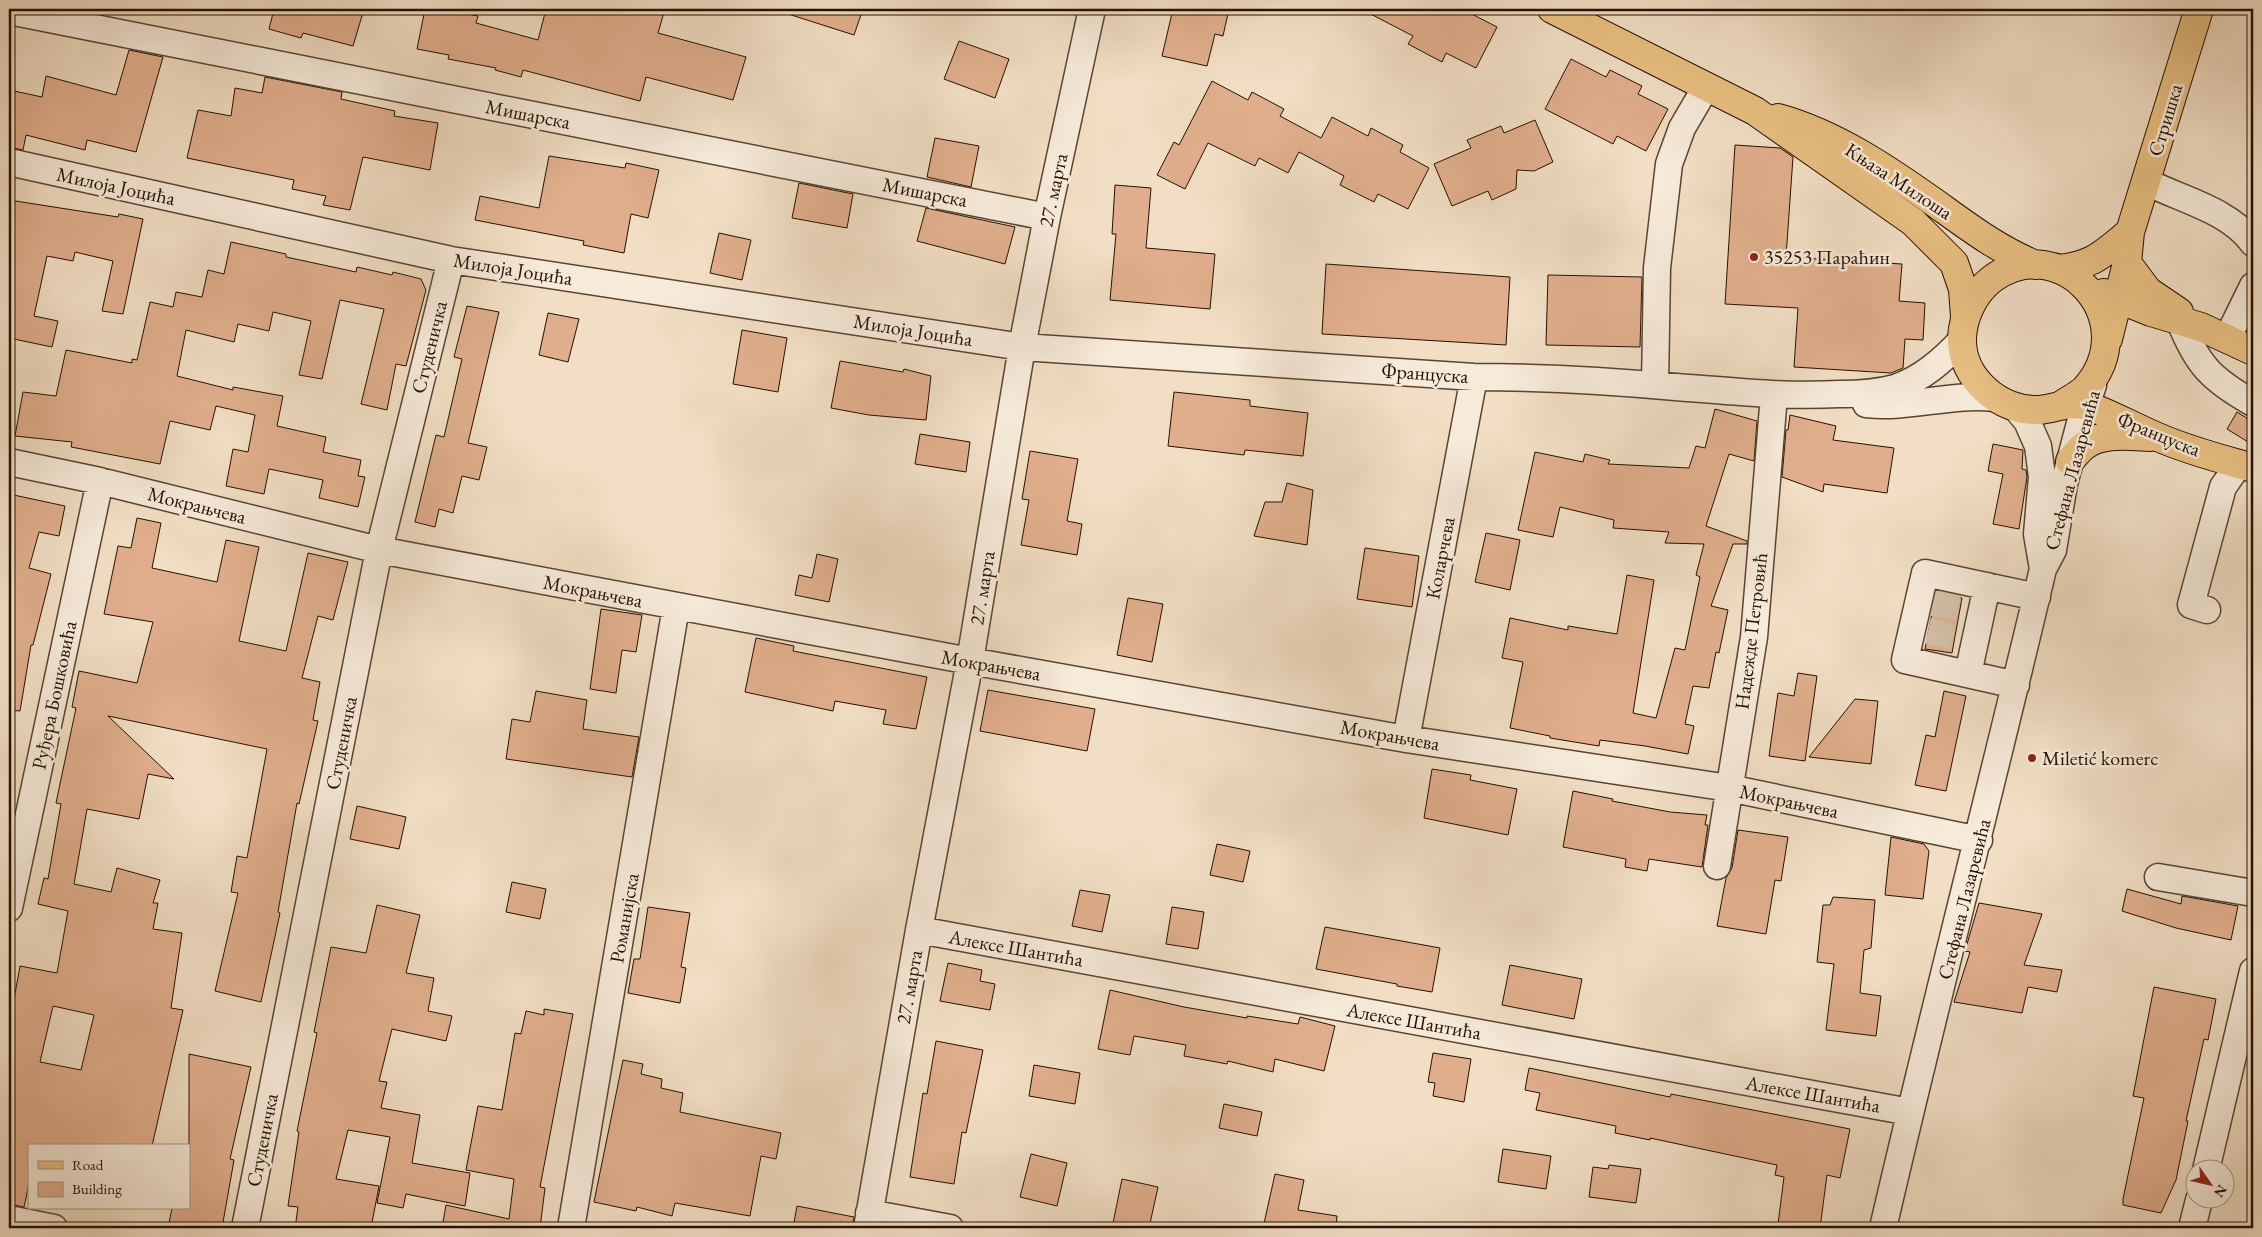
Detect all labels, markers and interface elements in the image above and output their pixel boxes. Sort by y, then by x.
street label: Стришка [2142,81,2188,159]
street label: Мишарска [483,93,573,135]
street label: Књаза Милоша [1840,137,1958,225]
street label: 27. марта [1033,151,1073,229]
street label: Милоја Јоцића [54,161,178,211]
street label: Мишарска [880,171,970,213]
place label: 35253 Параћин [1764,244,1890,270]
street label: Милоја Јоцића [451,247,575,291]
marker: 35253 Параћин [1748,251,1760,263]
street label: Студеничка [405,298,453,396]
street label: Милоја Јоцића [851,308,975,352]
street label: Француска [1381,357,1469,389]
street label: Стефана Лазаревића [2038,387,2106,553]
street label: Француска [2114,406,2204,462]
street label: Мокрањчева [145,480,249,530]
street label: Коларчева [1419,515,1461,601]
street label: 27. марта [963,549,1001,627]
street label: Надежде Петровић [1728,551,1774,711]
street label: Мокрањчева [541,569,645,613]
street label: Руђера Бошковића [26,618,82,772]
street label: Мокрањчева [939,643,1043,687]
street label: Студеничка [319,694,363,792]
street label: Мокрањчева [1338,713,1442,757]
place label: Miletić komerc [2042,745,2158,771]
marker: Miletić komerc [2026,752,2038,764]
street label: Мокрањчева [1737,778,1841,824]
street label: Стефана Лазаревића [1931,816,1997,982]
street label: Романијска [603,871,645,965]
street label: Алексе Шантића [946,923,1085,973]
street label: 27. марта [890,948,928,1026]
street label: Алексе Шантића [1344,996,1483,1046]
street label: Алексе Шантића [1743,1069,1882,1119]
street label: Студеничка [240,1091,284,1189]
legend [28,1144,190,1210]
text: Road [72,1155,104,1174]
north arrow [2184,1160,2234,1210]
text: Building [72,1179,122,1198]
text: N [2210,1182,2231,1202]

